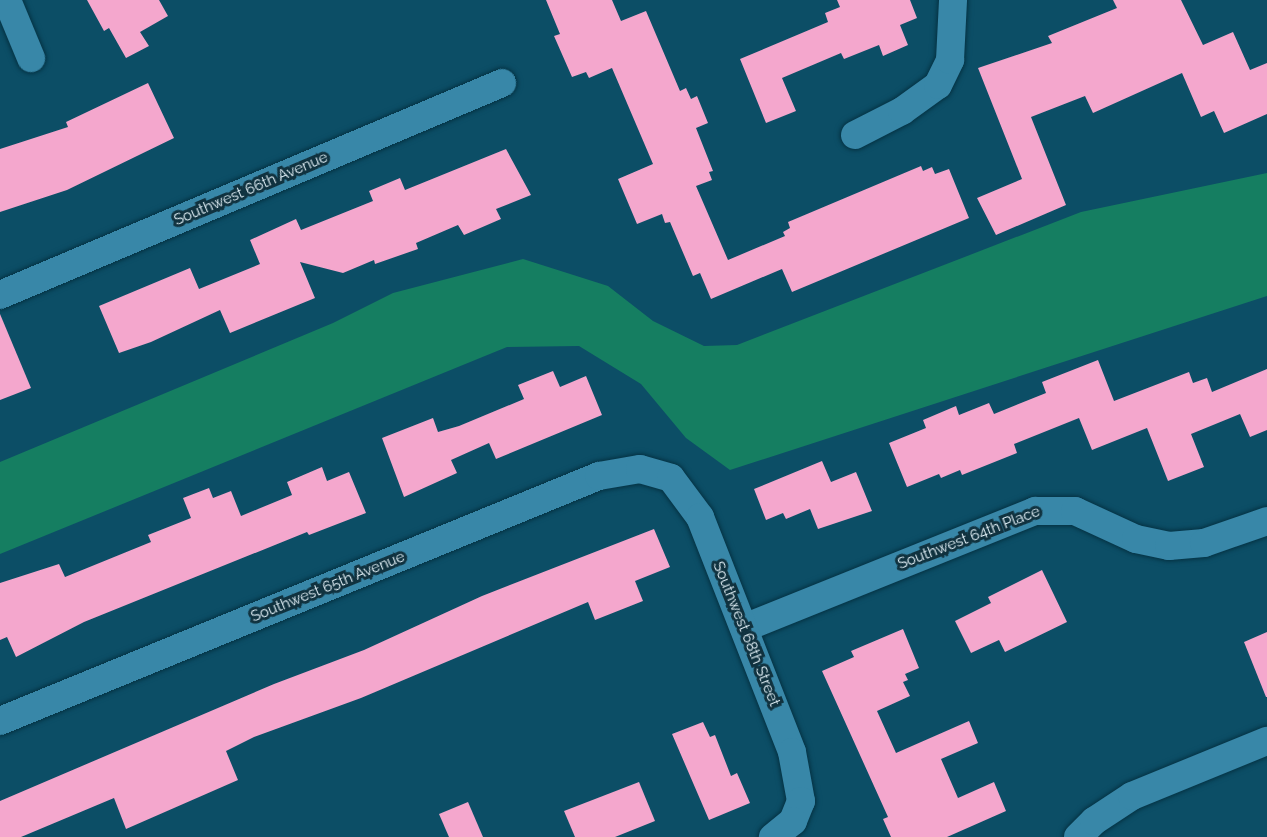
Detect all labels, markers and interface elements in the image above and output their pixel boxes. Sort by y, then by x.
street label: Southwest 66th Avenue [171,148,331,230]
street label: Southwest 64th Place [895,503,1043,573]
street label: Southwest 65th Avenue [248,548,408,626]
street label: Southwest 68th Street [709,559,783,709]

